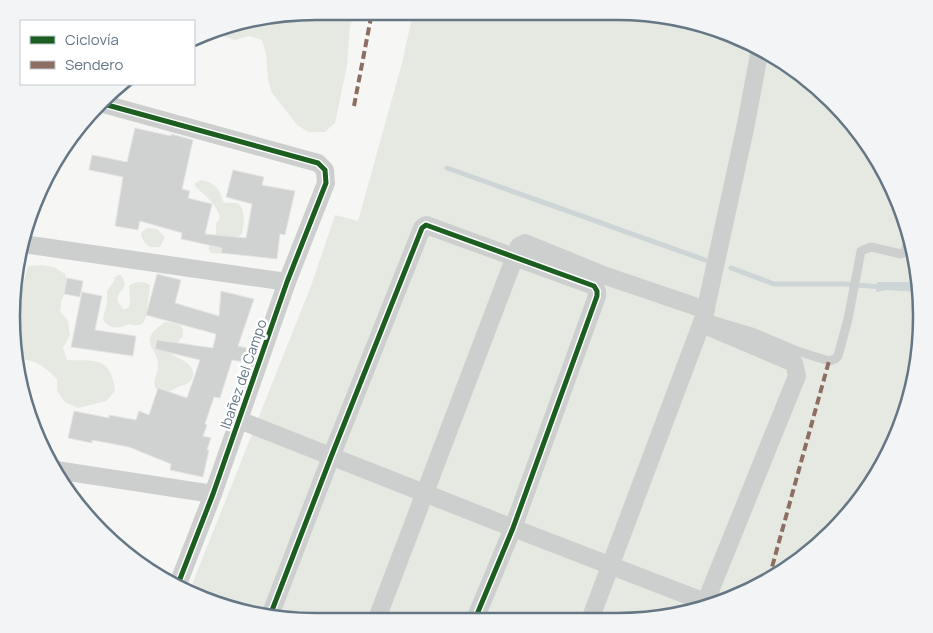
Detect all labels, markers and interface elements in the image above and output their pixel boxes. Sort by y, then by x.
legend [20,20,195,85]
text: Ciclovía [65,29,119,50]
text: Sendero [65,54,124,75]
street label: Ibañez del Campo [215,317,271,431]

